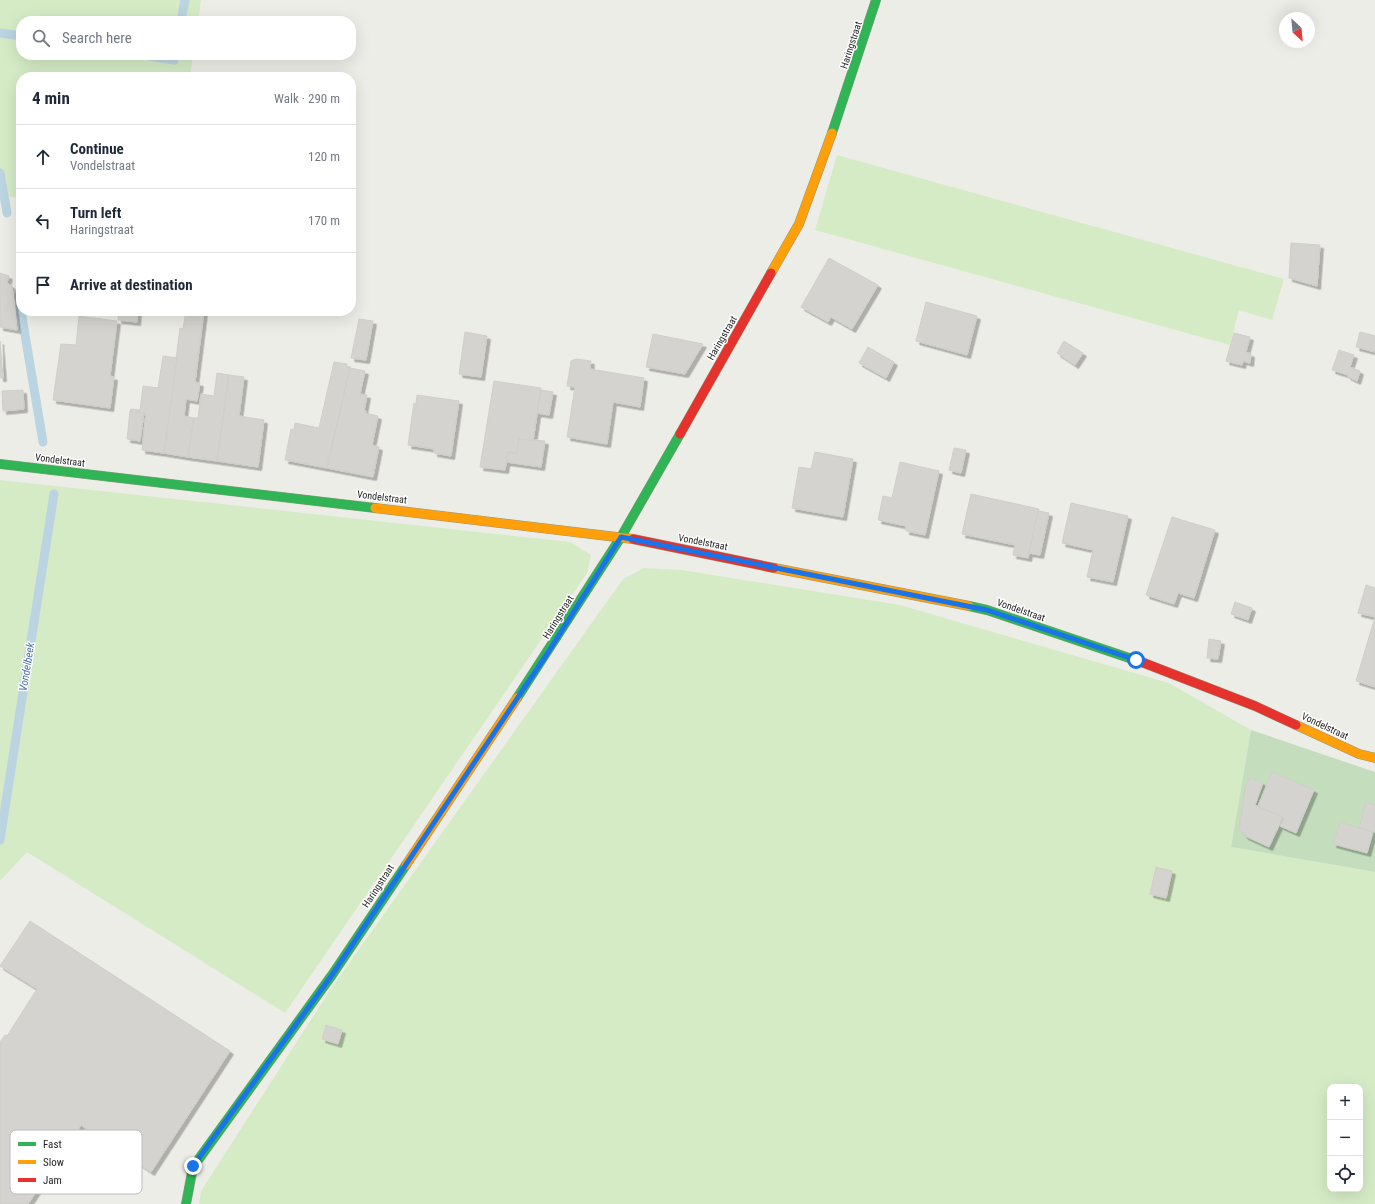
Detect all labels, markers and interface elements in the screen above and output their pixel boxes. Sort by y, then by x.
north arrow [1279,12,1315,48]
search box [16,16,356,60]
street label: Haringstraat [838,20,864,70]
icon: search [30,27,52,49]
text: Search here [62,29,132,47]
text: 4 min [32,88,70,108]
text: Walk · 290 m [274,91,340,106]
text: Continue [70,140,124,158]
icon: ahead [32,146,54,168]
text: 120 m [308,149,340,164]
text: Vondelstraat [70,158,135,173]
text: Turn left [70,204,121,222]
icon: left [32,210,54,232]
text: 170 m [308,213,340,228]
text: Haringstraat [70,222,134,237]
icon: arrive [32,274,54,296]
text: Arrive at destination [70,276,193,294]
street label: Haringstraat [705,314,739,362]
street label: Vondelstraat [34,451,86,469]
street label: Vondelstraat [356,488,408,506]
street label: Vondelstraat [677,532,729,552]
street label: Haringstraat [540,593,576,641]
street label: Vondelstraat [996,597,1047,623]
water label: Vondelbeek [17,642,37,692]
route start [1127,651,1145,669]
street label: Vondelstraat [1300,710,1350,742]
street label: Haringstraat [360,862,396,910]
map controls [1327,1084,1363,1192]
button: + [1327,1084,1363,1120]
button: − [1327,1120,1363,1156]
legend [10,1130,142,1194]
text: Fast [43,1138,62,1151]
text: Slow [43,1156,64,1169]
button: locate [1327,1156,1363,1192]
route end [184,1157,202,1175]
text: Jam [43,1174,62,1187]

